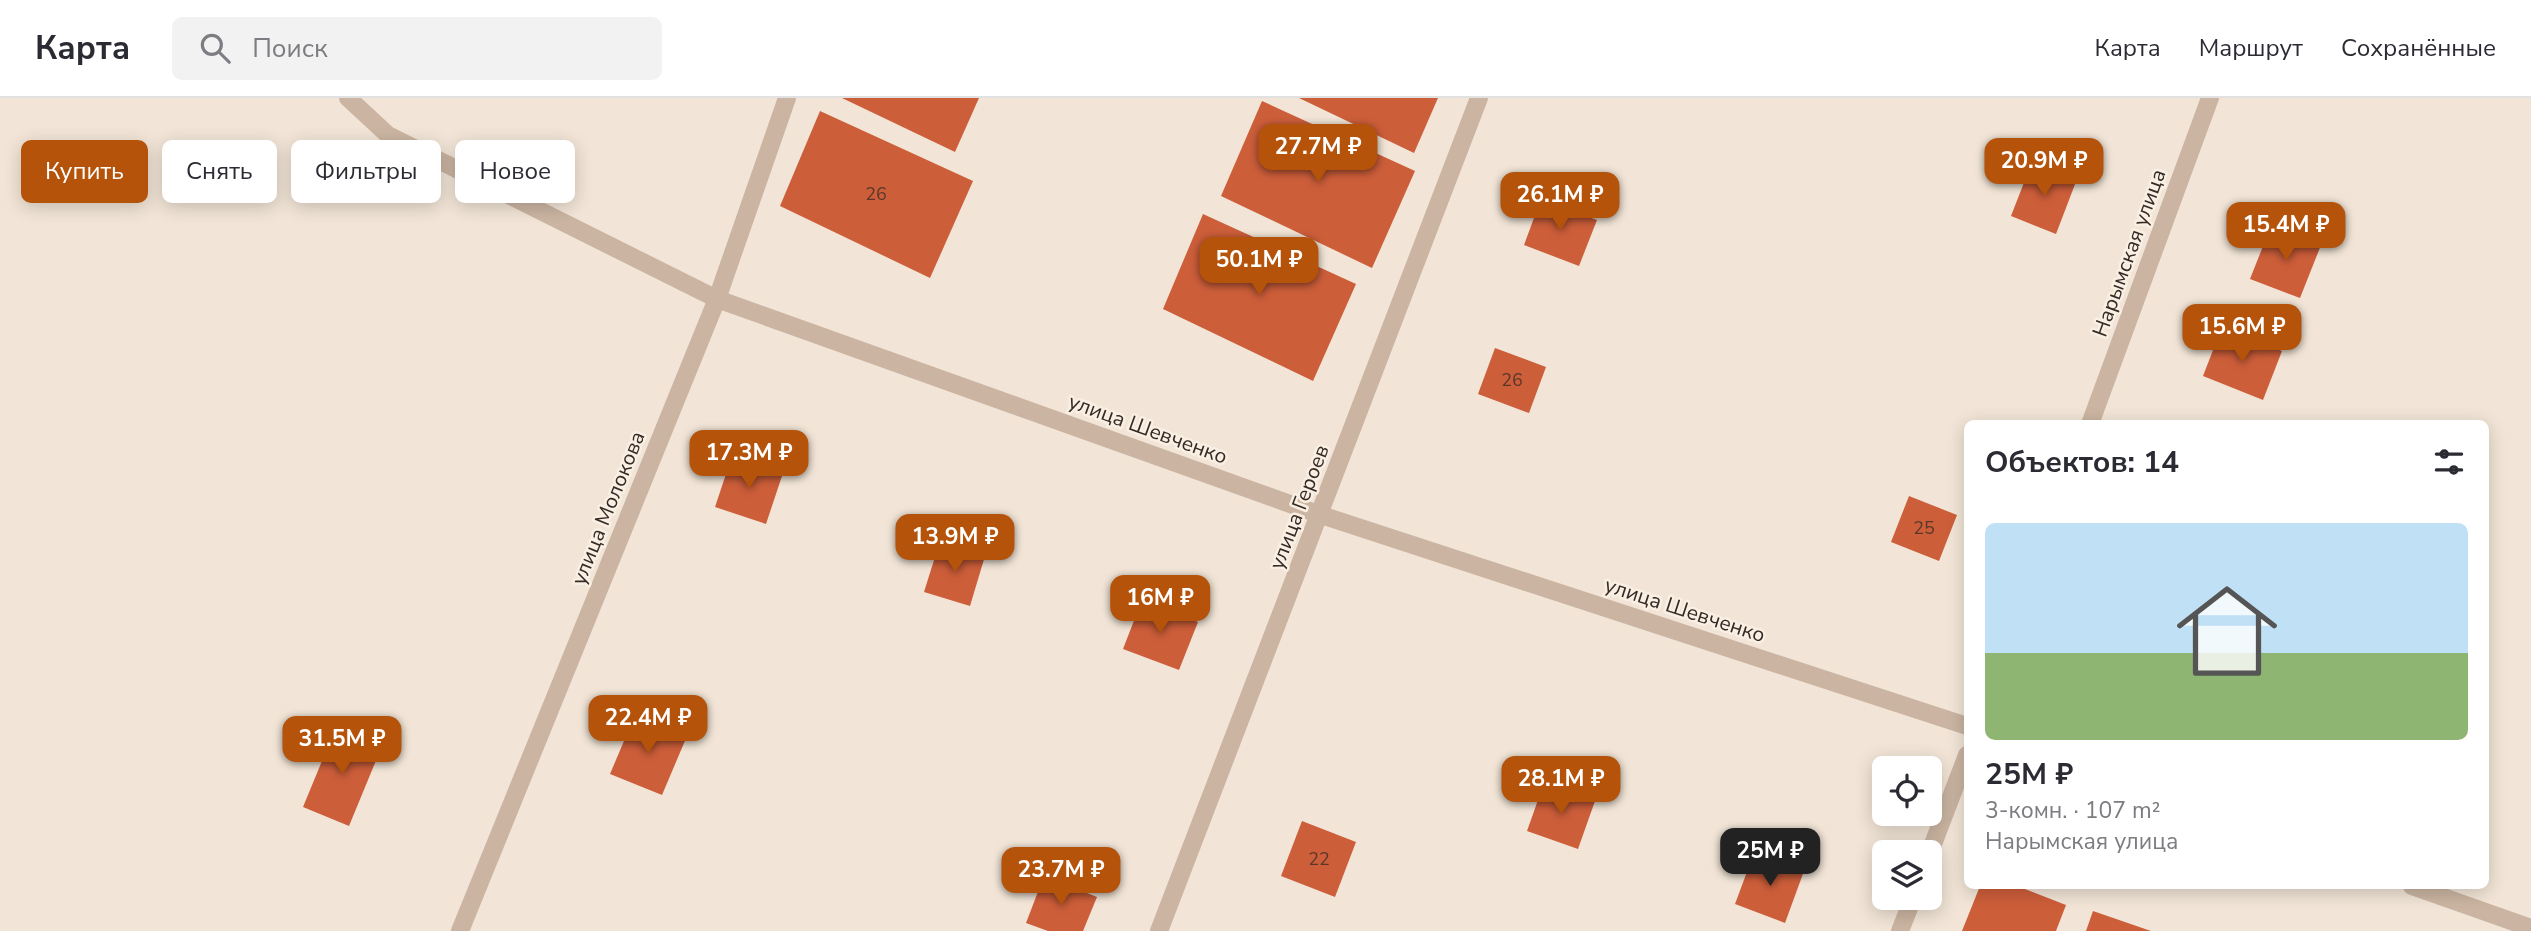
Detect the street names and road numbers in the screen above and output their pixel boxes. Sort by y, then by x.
street label: Нарымская улица [2086,165,2172,341]
street label: улица Шевченко [1065,387,1231,471]
street label: улица Молокова [564,427,652,589]
street label: улица Героев [1262,441,1336,573]
street label: улица Шевченко [1601,571,1769,649]

